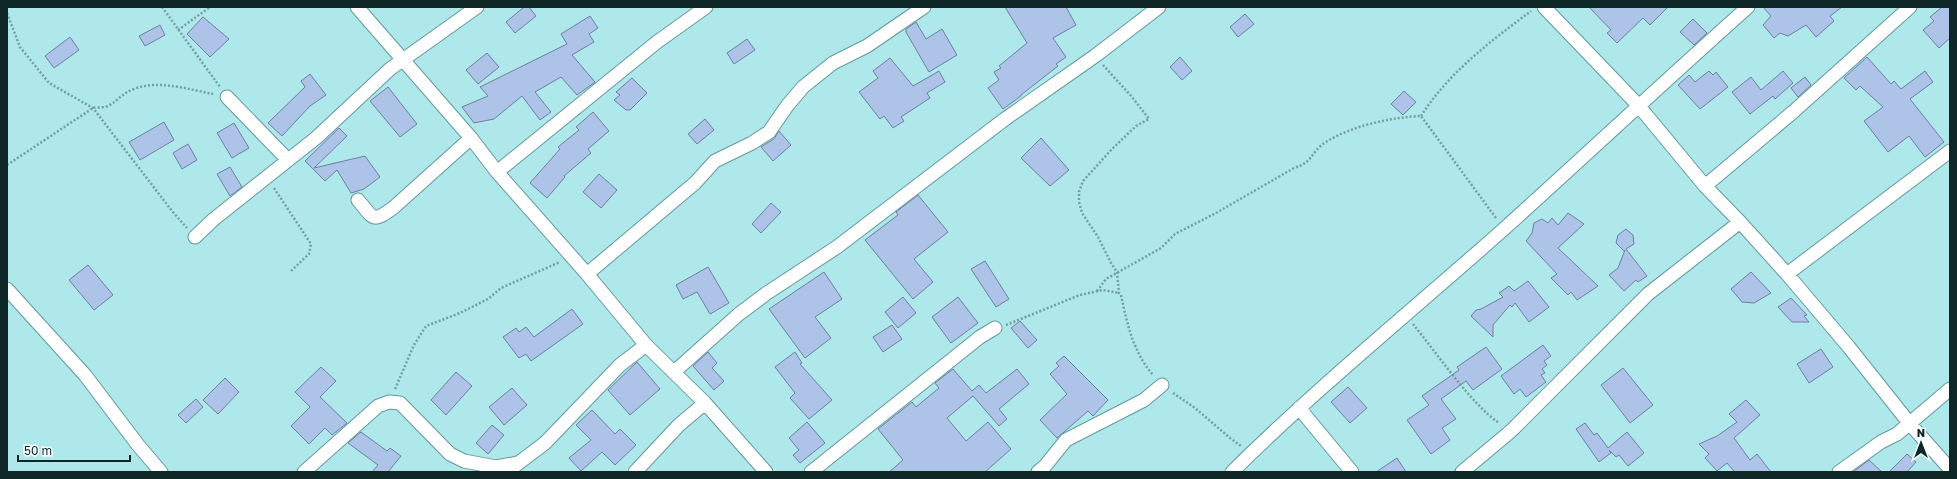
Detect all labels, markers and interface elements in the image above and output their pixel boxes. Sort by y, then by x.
north arrow [1901,423,1941,463]
text: N [1917,426,1925,439]
scale bar [18,437,130,463]
text: 50 m [24,443,52,458]

